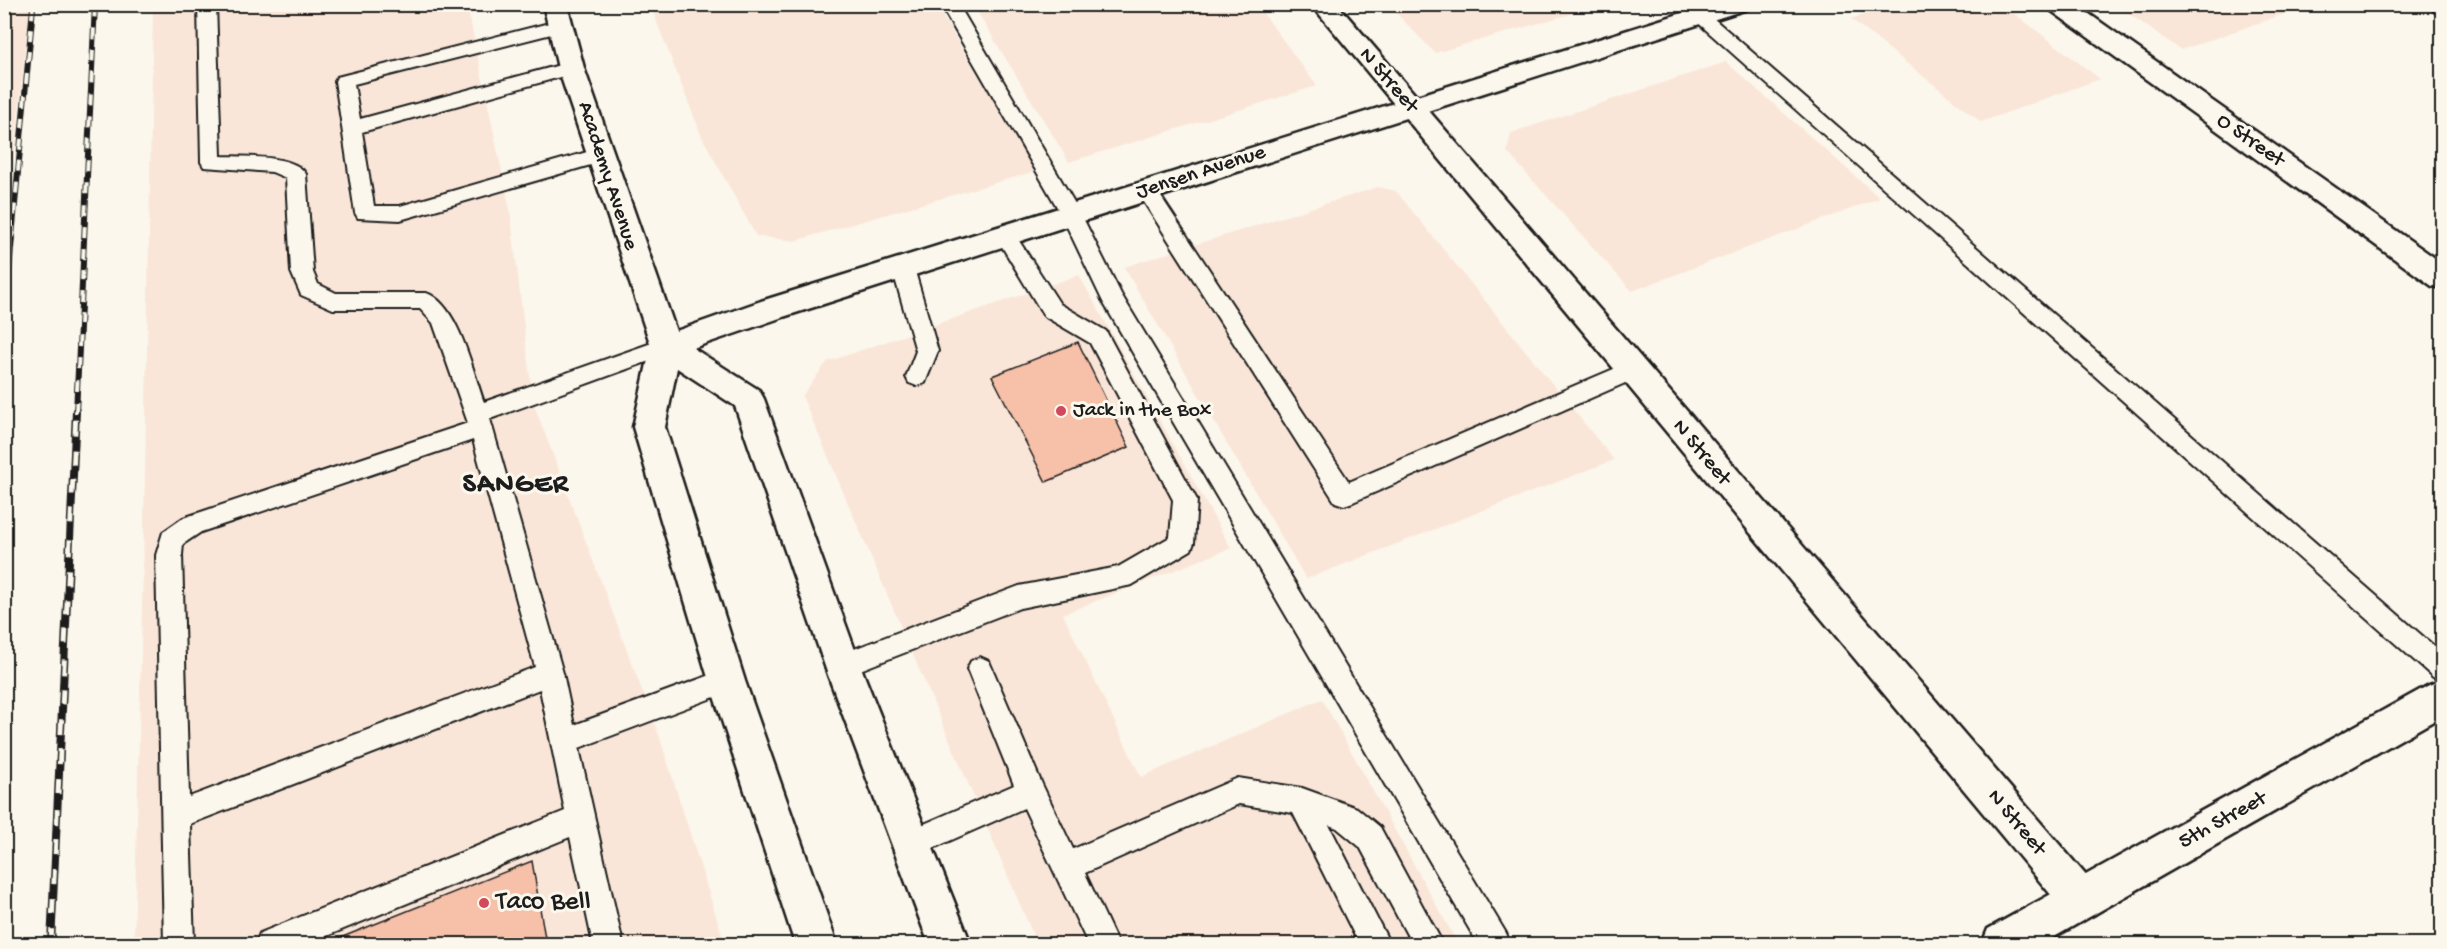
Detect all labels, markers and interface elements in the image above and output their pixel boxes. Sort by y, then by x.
street label: N Street [1353,43,1425,121]
street label: Academy Avenue [571,98,643,254]
street label: O Street [2211,108,2291,175]
street label: Jensen Avenue [1133,140,1270,206]
place label: Jack in the Box [1073,398,1212,424]
marker: Jack in the Box [1054,404,1068,418]
street label: N Street [1666,415,1737,493]
district label: SANGER [463,469,570,502]
street label: N Street [1981,785,2052,863]
street label: 5th Street [2175,785,2273,856]
place label: Taco Bell [494,887,591,919]
marker: Taco Bell [477,896,491,910]

